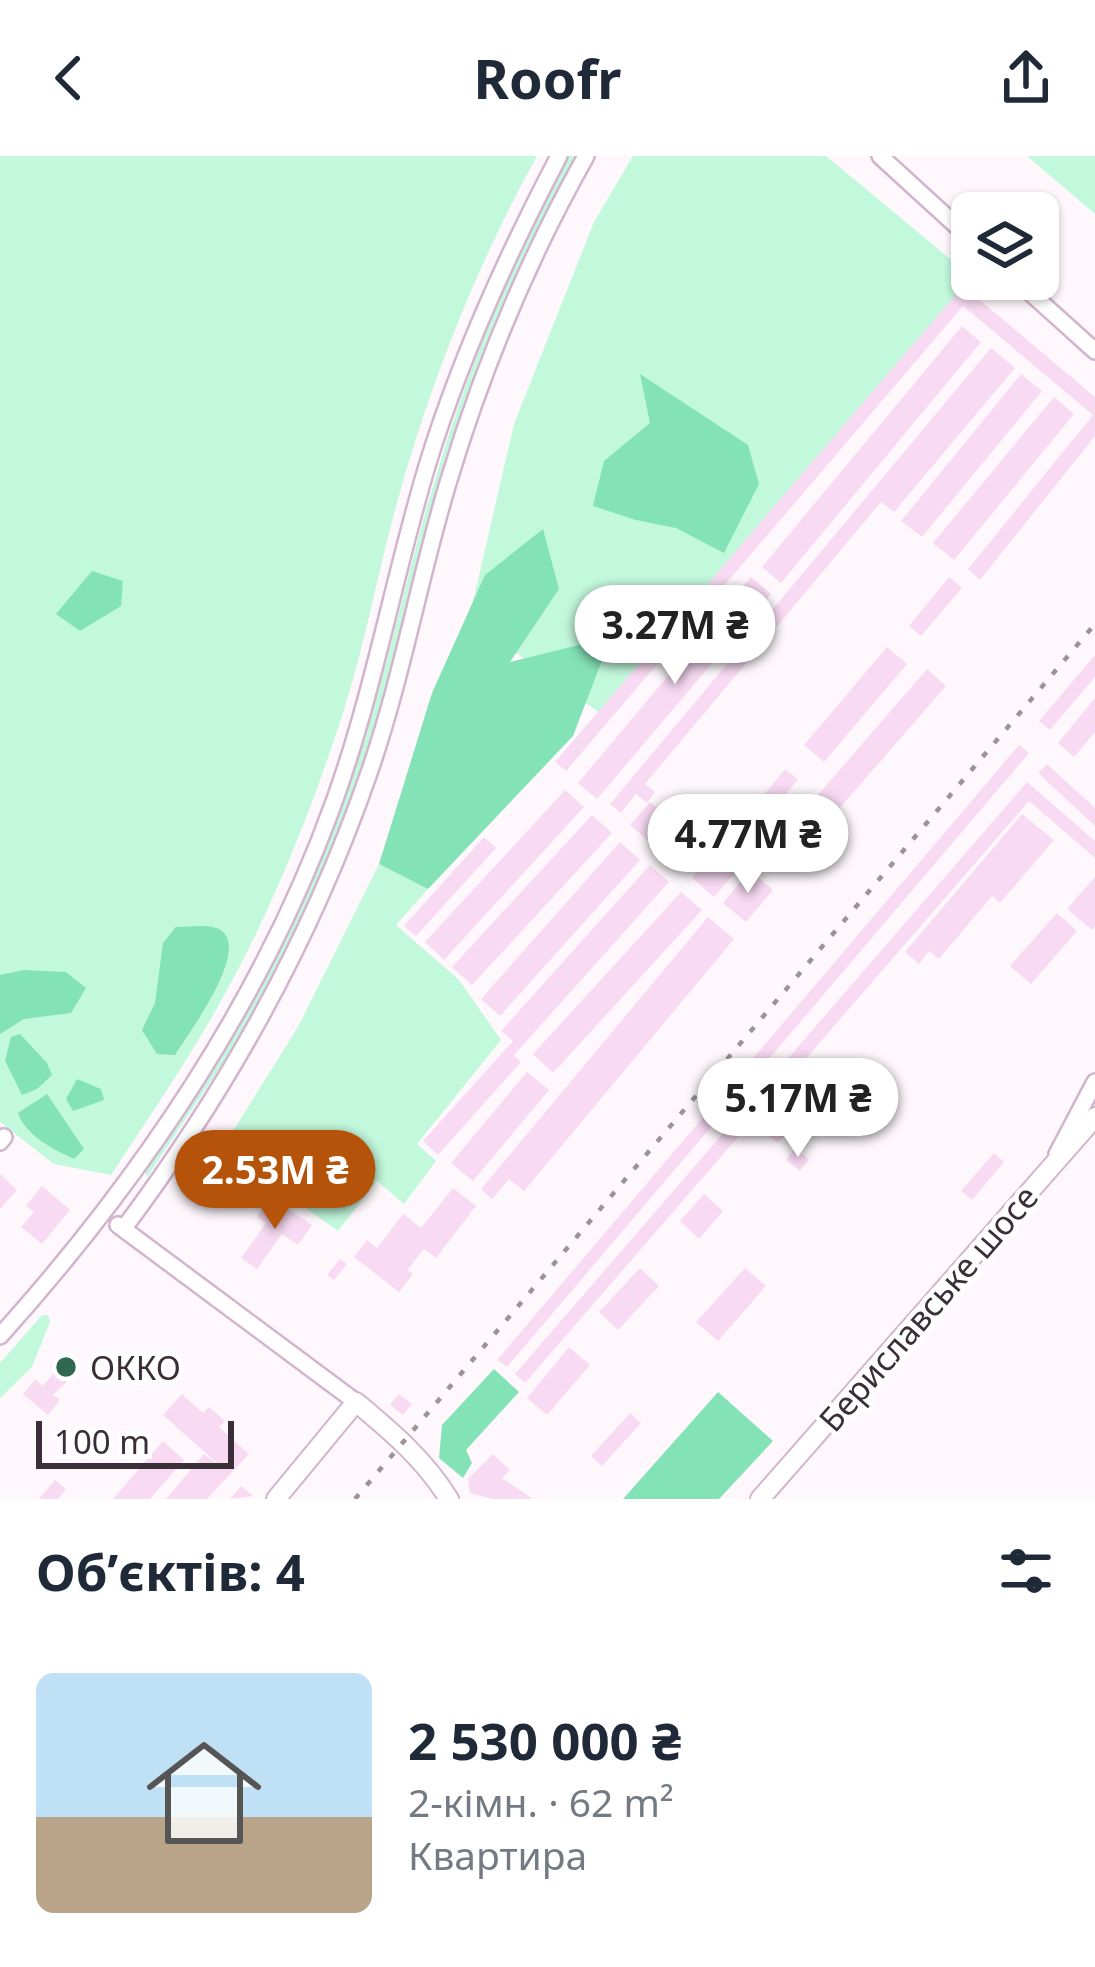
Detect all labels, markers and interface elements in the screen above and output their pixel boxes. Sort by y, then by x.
text: Roofr [474,41,621,115]
icon: back [36,45,102,111]
icon: share [993,45,1059,111]
map controls [951,192,1059,300]
button: layers [951,192,1059,300]
pin: 3.27M ₴ [564,585,786,687]
text: 3.27M ₴ [601,597,749,650]
pin: 4.77M ₴ [637,794,859,896]
text: 4.77M ₴ [674,806,822,859]
pin: 5.17M ₴ [687,1058,909,1160]
text: 5.17M ₴ [724,1070,872,1123]
pin: 2.53M ₴ [164,1130,386,1232]
text: 2.53M ₴ [201,1142,349,1195]
street label: Бериславське шосе [808,1175,1048,1441]
place label: ОККО [90,1345,181,1390]
marker: ОККО [53,1354,79,1380]
scale bar [36,1415,234,1468]
text: 100 m [54,1419,150,1464]
text: Об’єктів: 4 [36,1536,305,1606]
icon: filters [993,1538,1059,1604]
text: 2 530 000 ₴ [408,1705,681,1775]
icon: home [132,1721,276,1865]
text: 2-кімн. · 62 m² [408,1775,674,1828]
text: Квартира [408,1828,587,1881]

